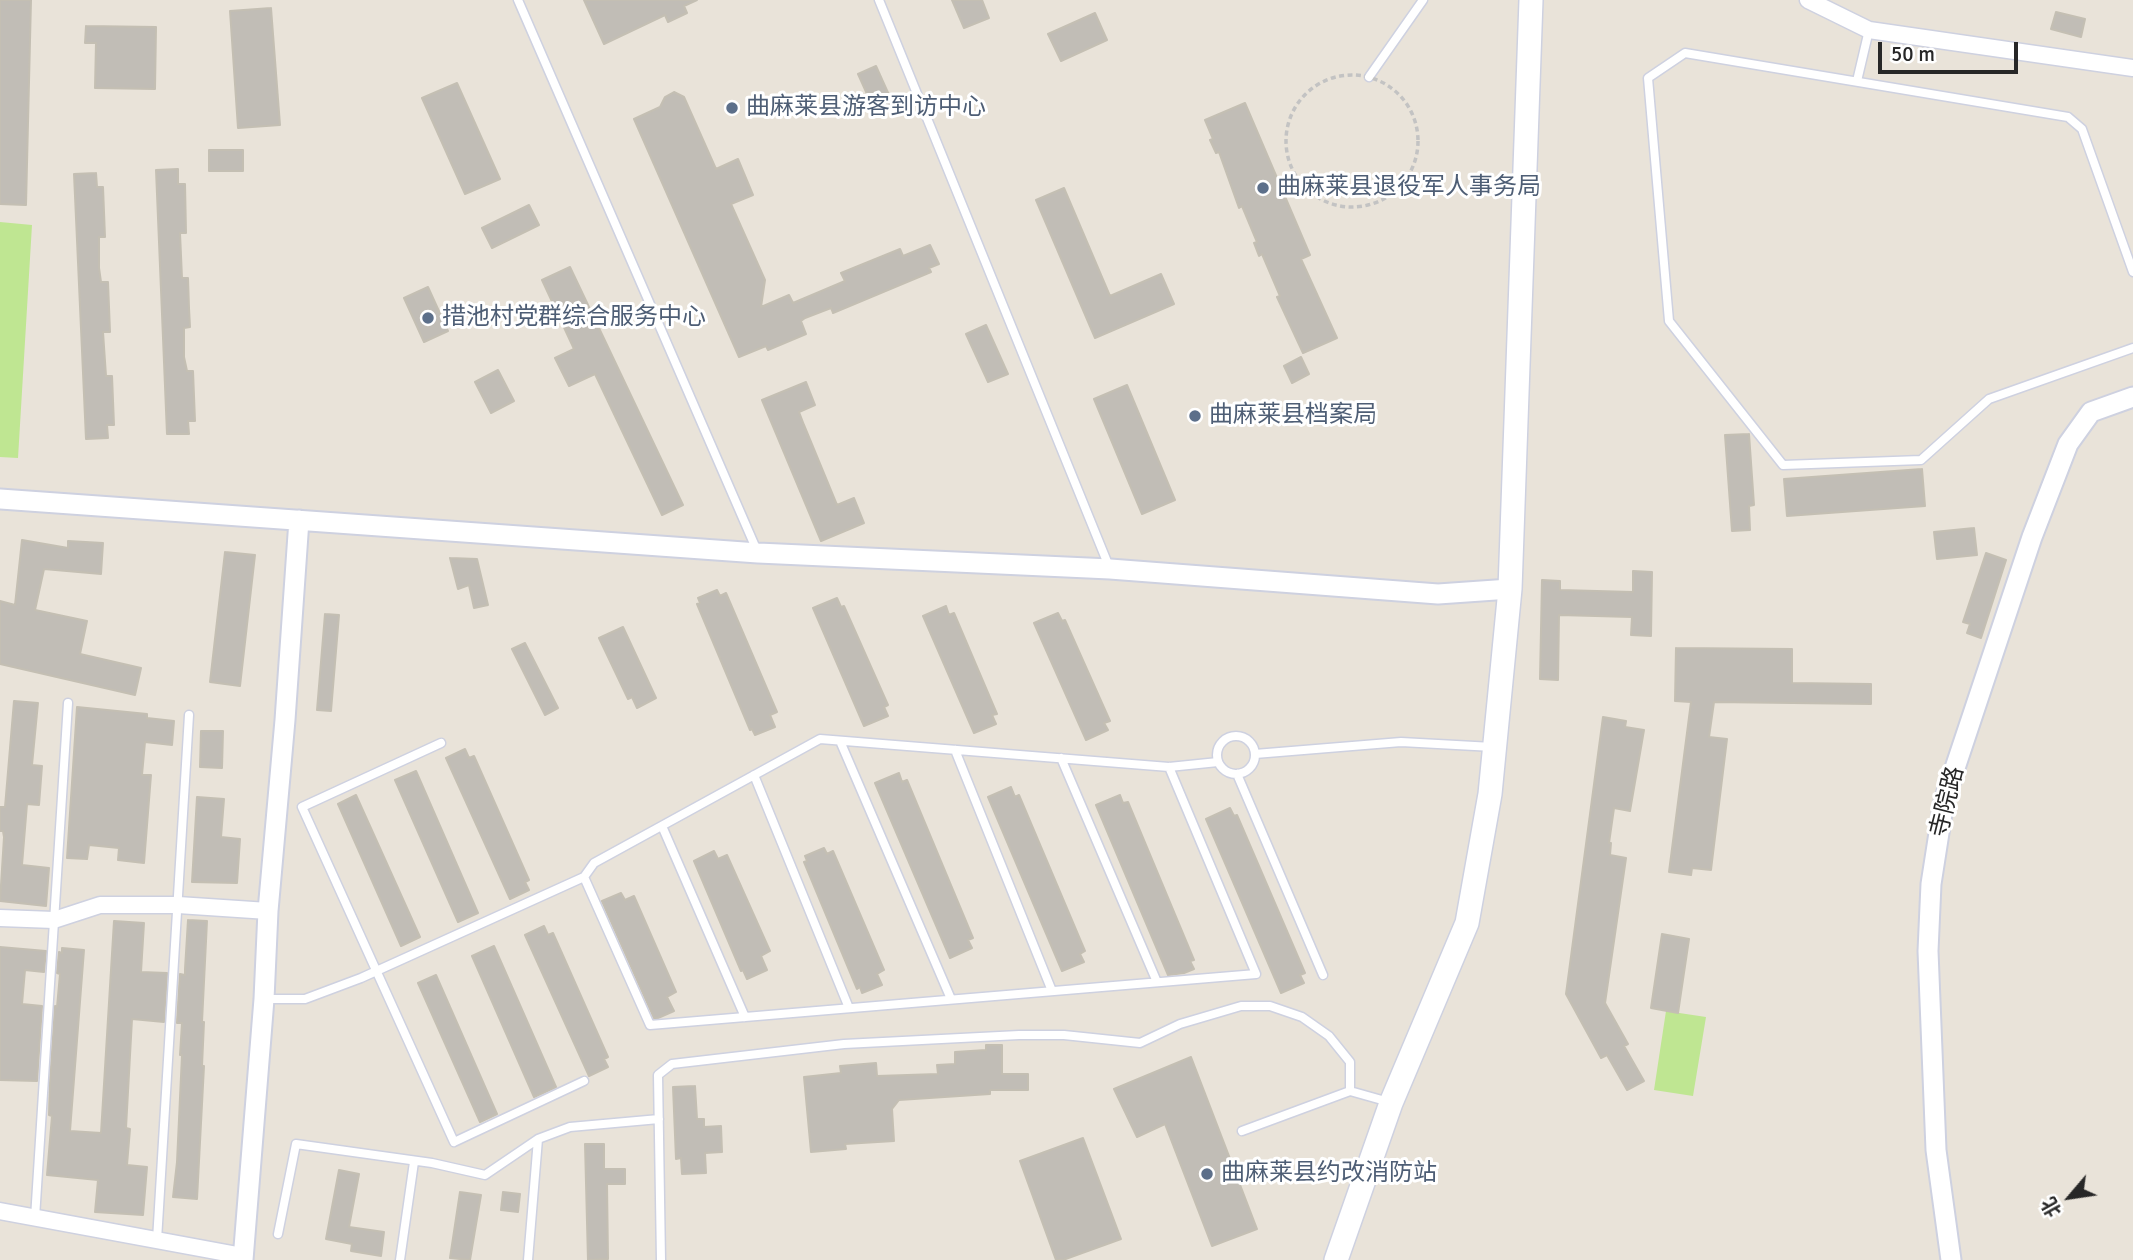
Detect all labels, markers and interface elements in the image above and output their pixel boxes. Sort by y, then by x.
scale bar [1881,28,2021,72]
text: 50 m [1891,41,1935,67]
place label: 曲麻莱县游客到访中心 [746,94,986,122]
marker: 曲麻莱县游客到访中心 [724,100,740,116]
place label: 曲麻莱县退役军人事务局 [1277,174,1541,202]
marker: 曲麻莱县退役军人事务局 [1255,180,1271,196]
place label: 措池村党群综合服务中心 [442,304,706,332]
marker: 措池村党群综合服务中心 [420,310,436,326]
place label: 曲麻莱县档案局 [1209,402,1377,430]
marker: 曲麻莱县档案局 [1187,408,1203,424]
street label: 寺院路 [1925,764,1971,840]
place label: 曲麻莱县约改消防站 [1221,1160,1437,1188]
north arrow [2035,1162,2105,1232]
marker: 曲麻莱县约改消防站 [1199,1166,1215,1182]
text: 北 [2037,1193,2067,1221]

